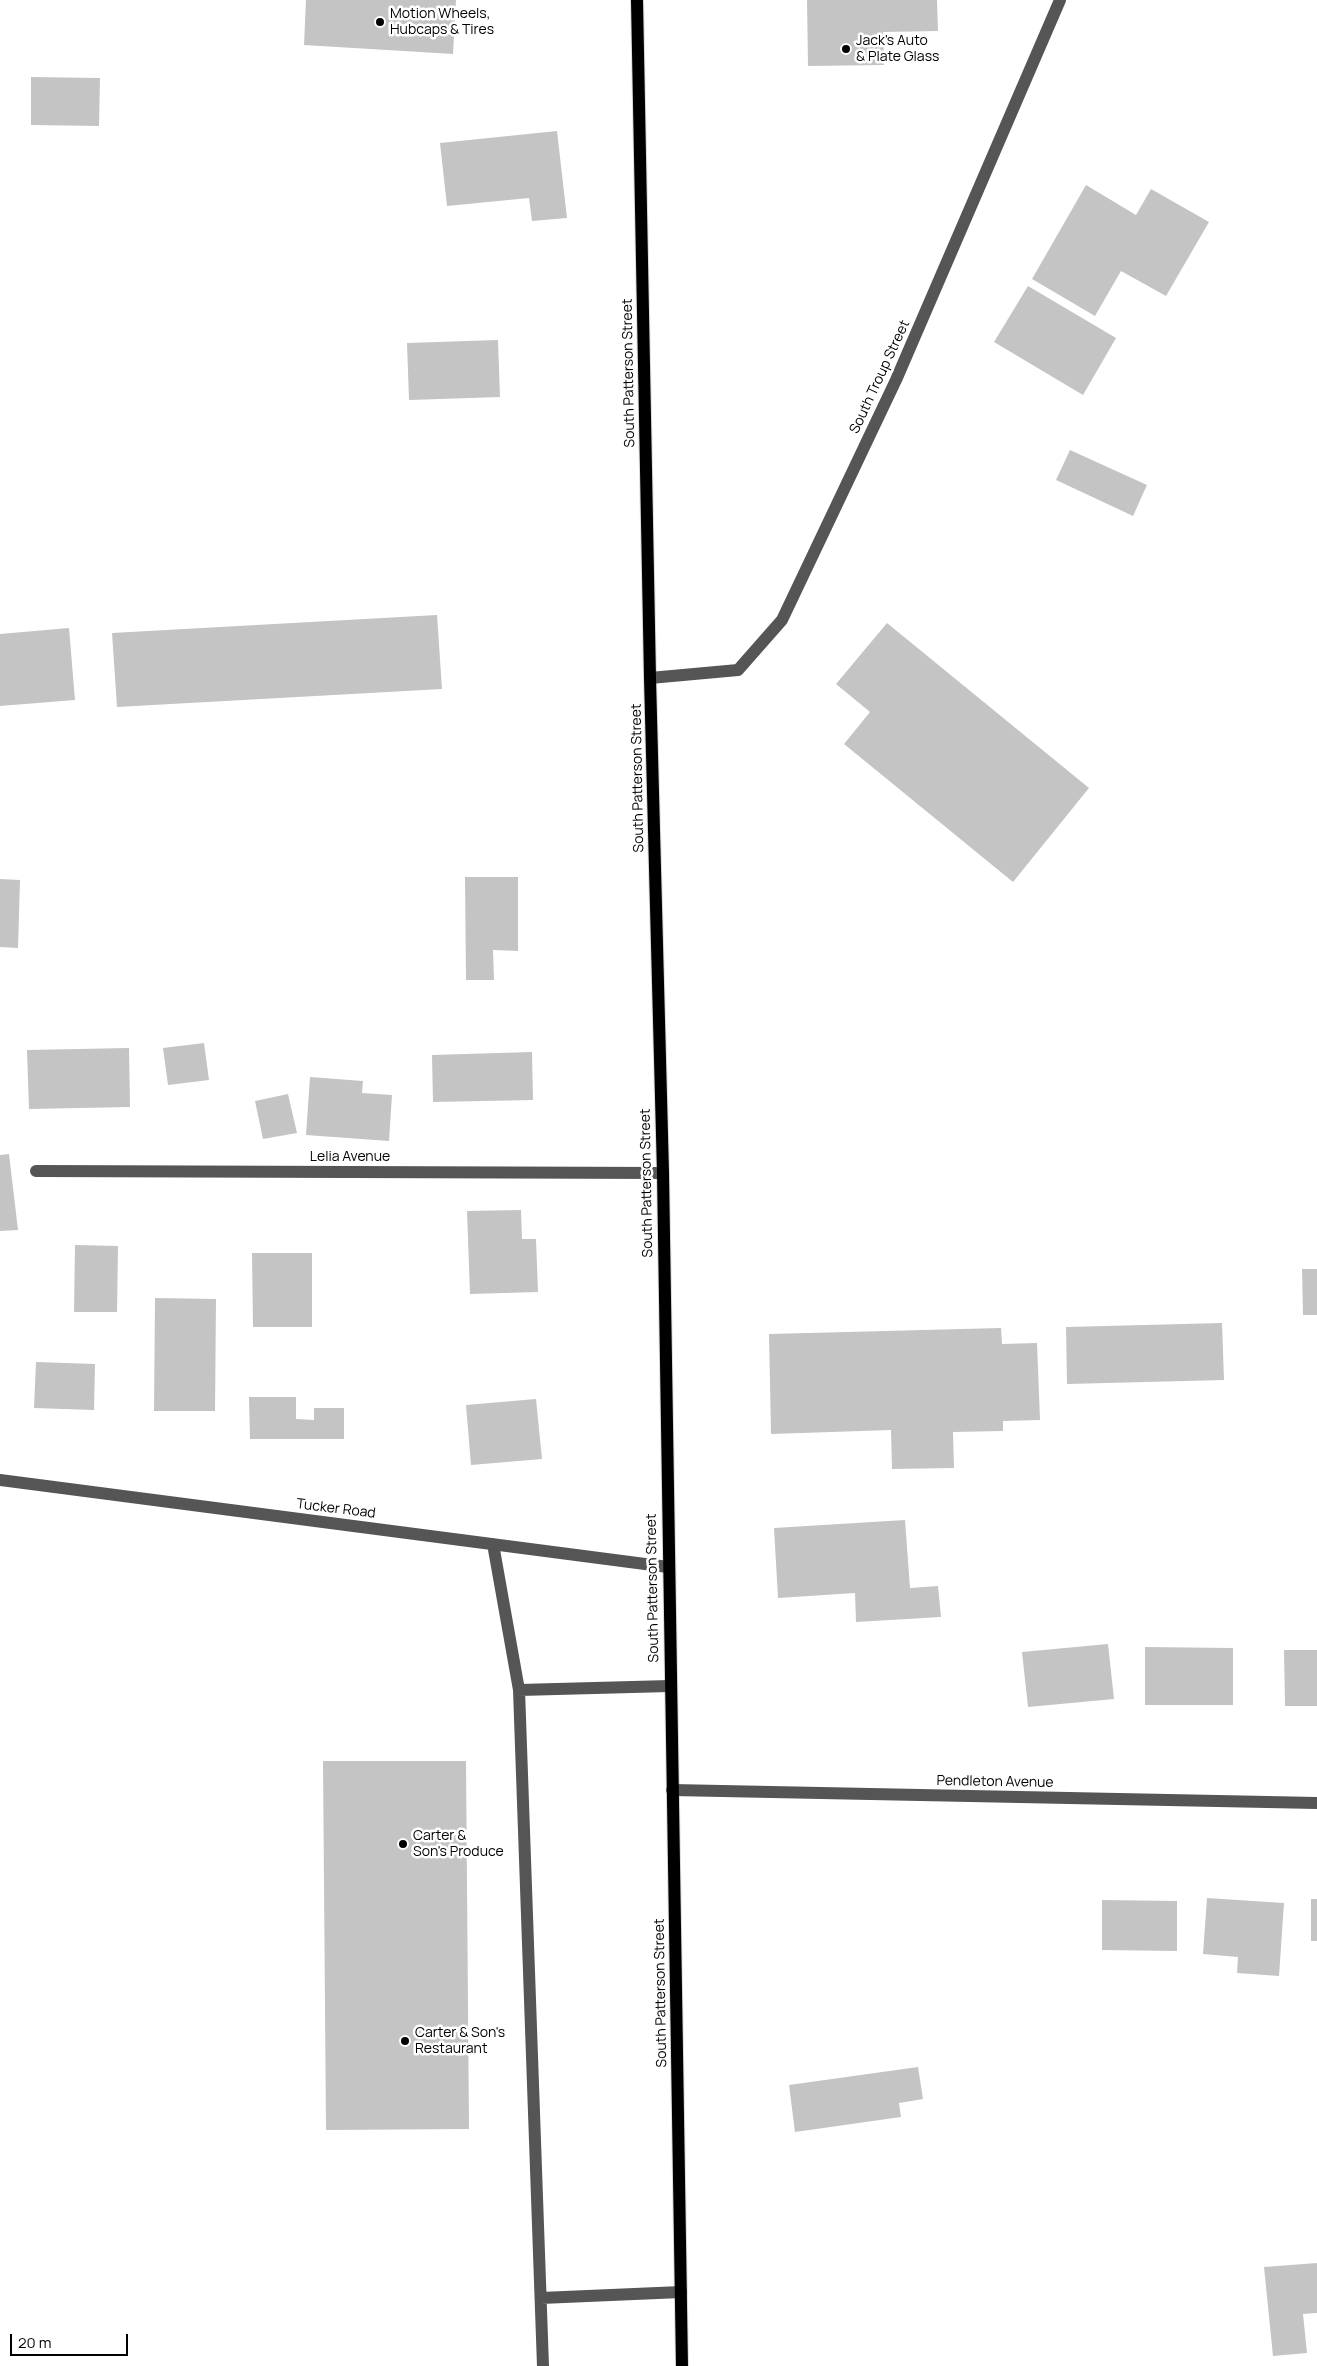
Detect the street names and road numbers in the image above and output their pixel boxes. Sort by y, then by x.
street label: South Patterson Street [619,298,639,448]
street label: South Troup Street [846,318,914,436]
street label: South Patterson Street [628,703,648,853]
street label: South Patterson Street [637,1108,657,1258]
street label: Lelia Avenue [310,1149,390,1165]
street label: Tucker Road [295,1496,377,1522]
street label: South Patterson Street [643,1513,663,1663]
street label: Pendleton Avenue [936,1773,1054,1791]
street label: South Patterson Street [651,1918,671,2068]

